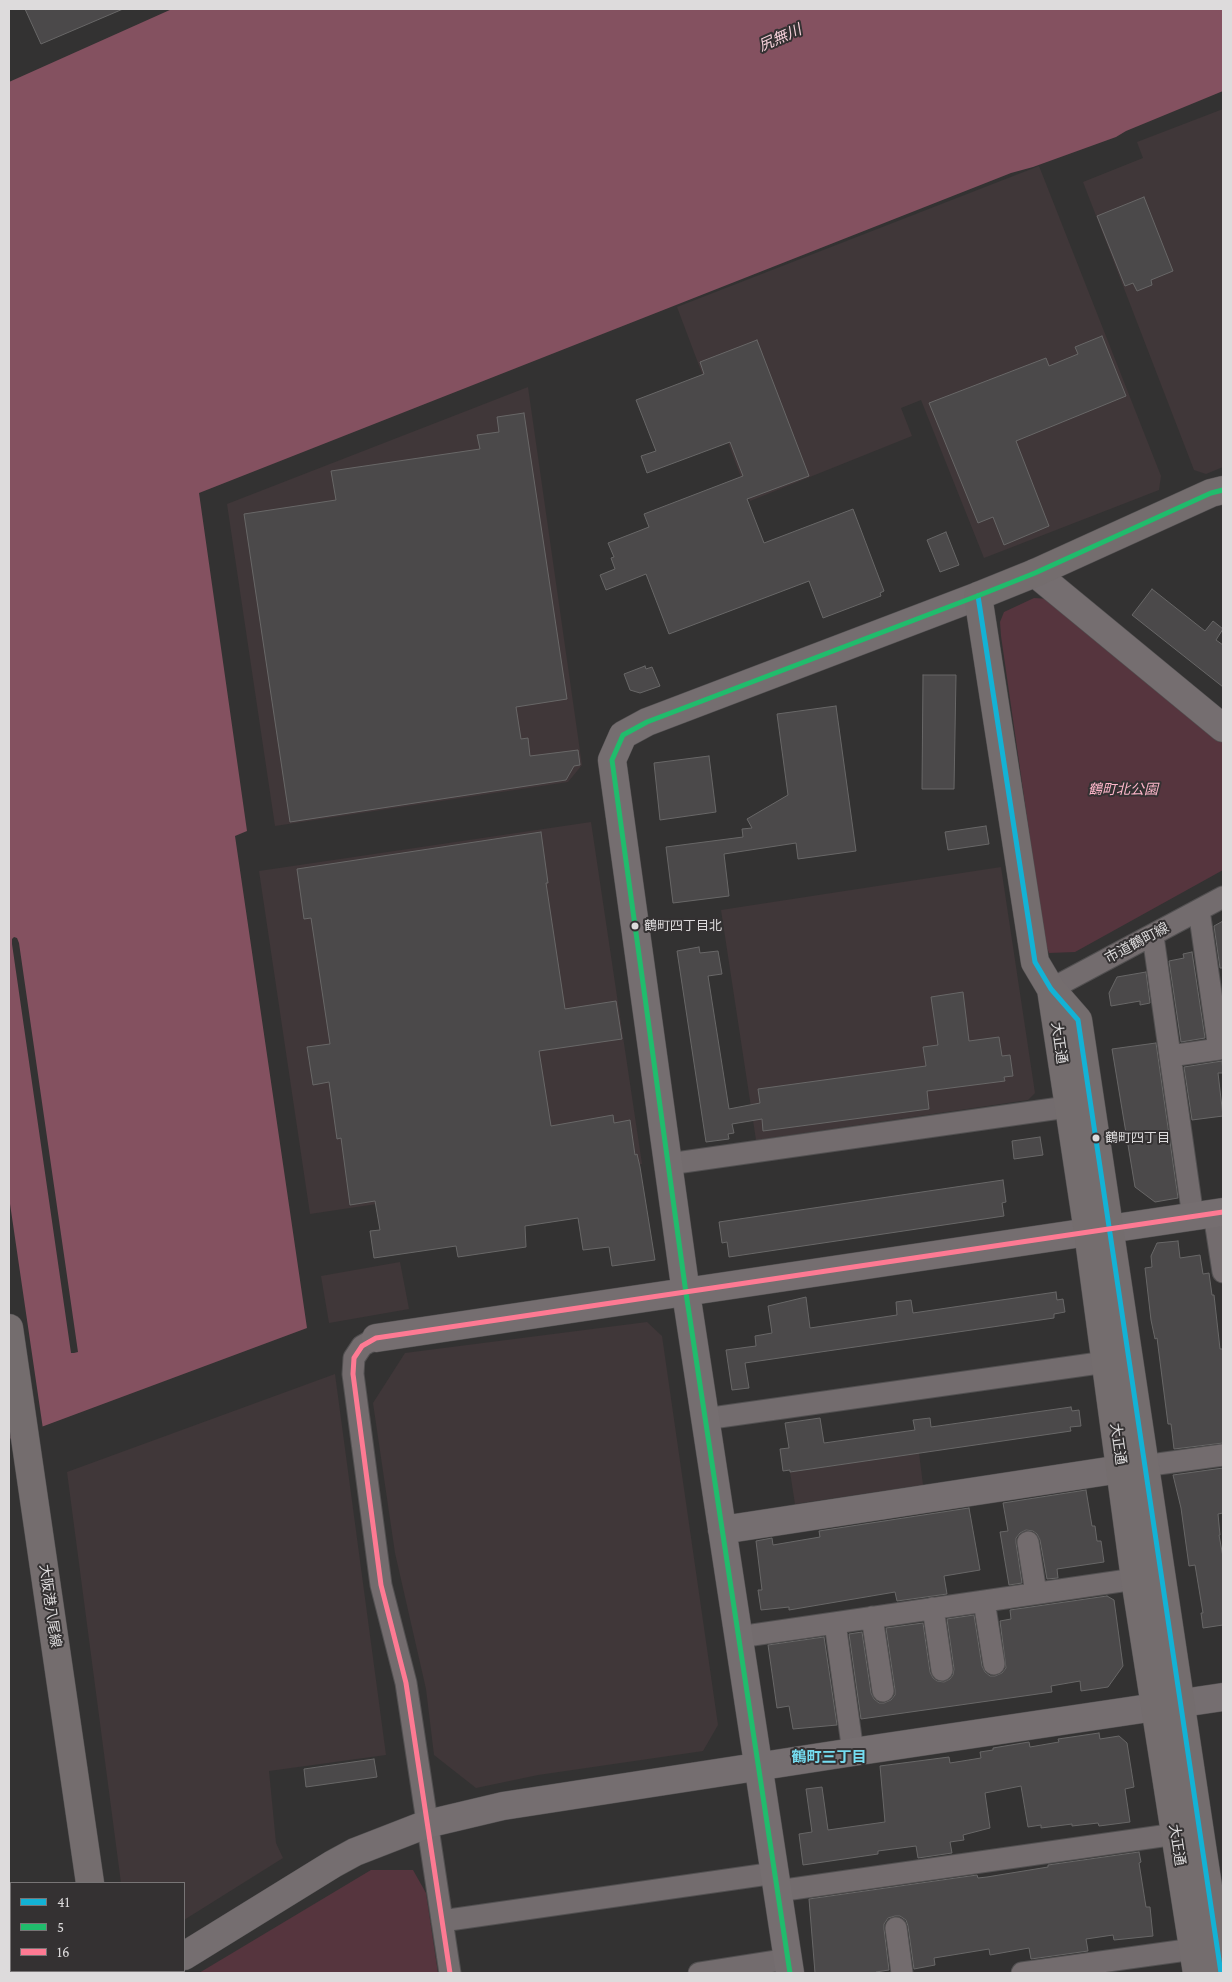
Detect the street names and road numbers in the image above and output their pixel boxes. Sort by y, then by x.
street label: 市道鶴町線 [1102,919,1172,967]
street label: 大正通 [1048,1021,1070,1065]
street label: 大正通 [1107,1422,1129,1466]
street label: 大阪港八尾線 [36,1563,64,1649]
street label: 大正通 [1165,1823,1189,1867]

